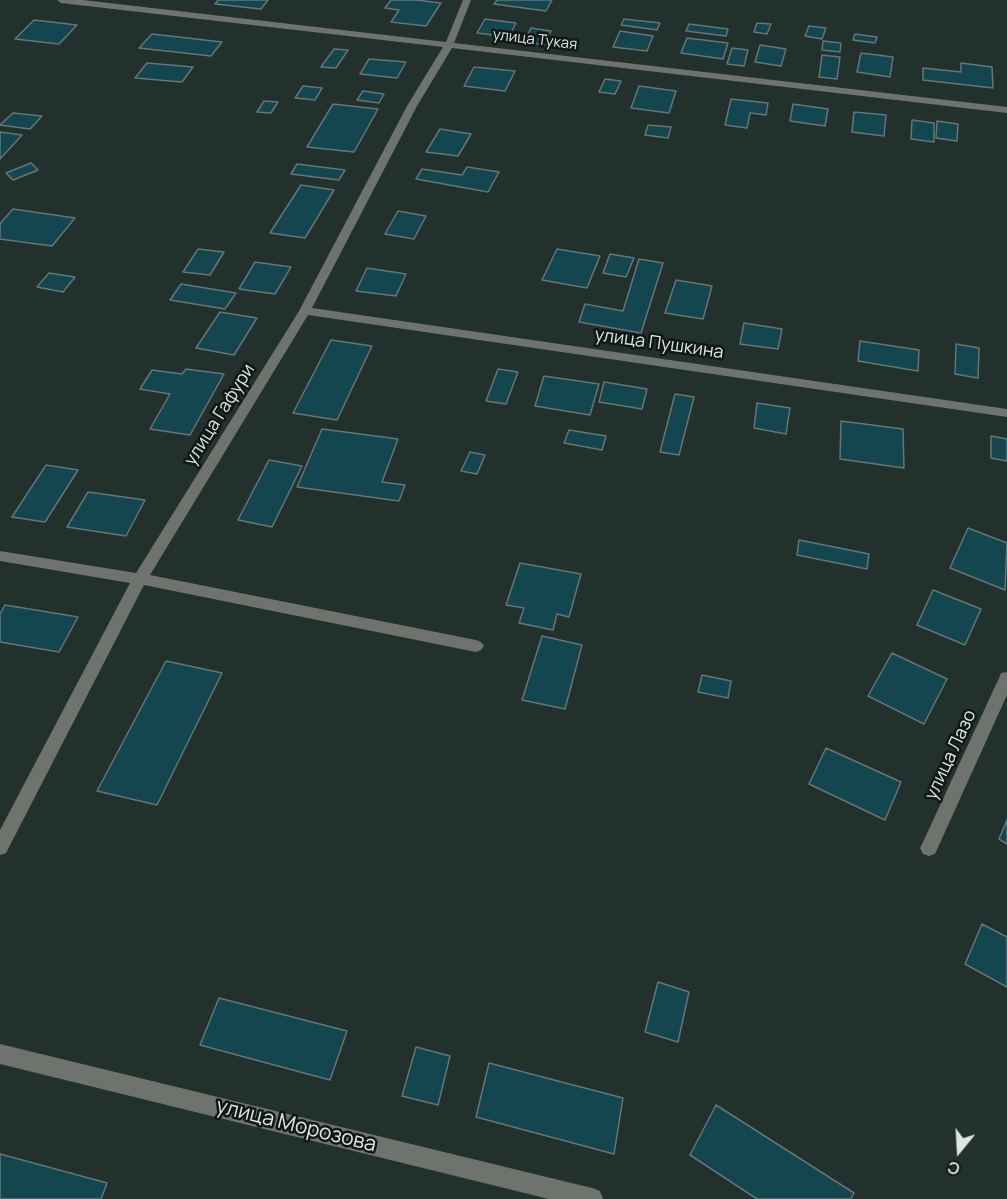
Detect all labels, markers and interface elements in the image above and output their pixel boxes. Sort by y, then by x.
street label: улица Тукая [492,26,578,54]
street label: улица Пушкина [593,324,725,364]
street label: улица Гафури [180,360,260,470]
street label: улица Лазо [921,707,981,803]
street label: улица Морозова [213,1094,379,1158]
north arrow [929,1121,989,1181]
text: С [944,1156,962,1180]

